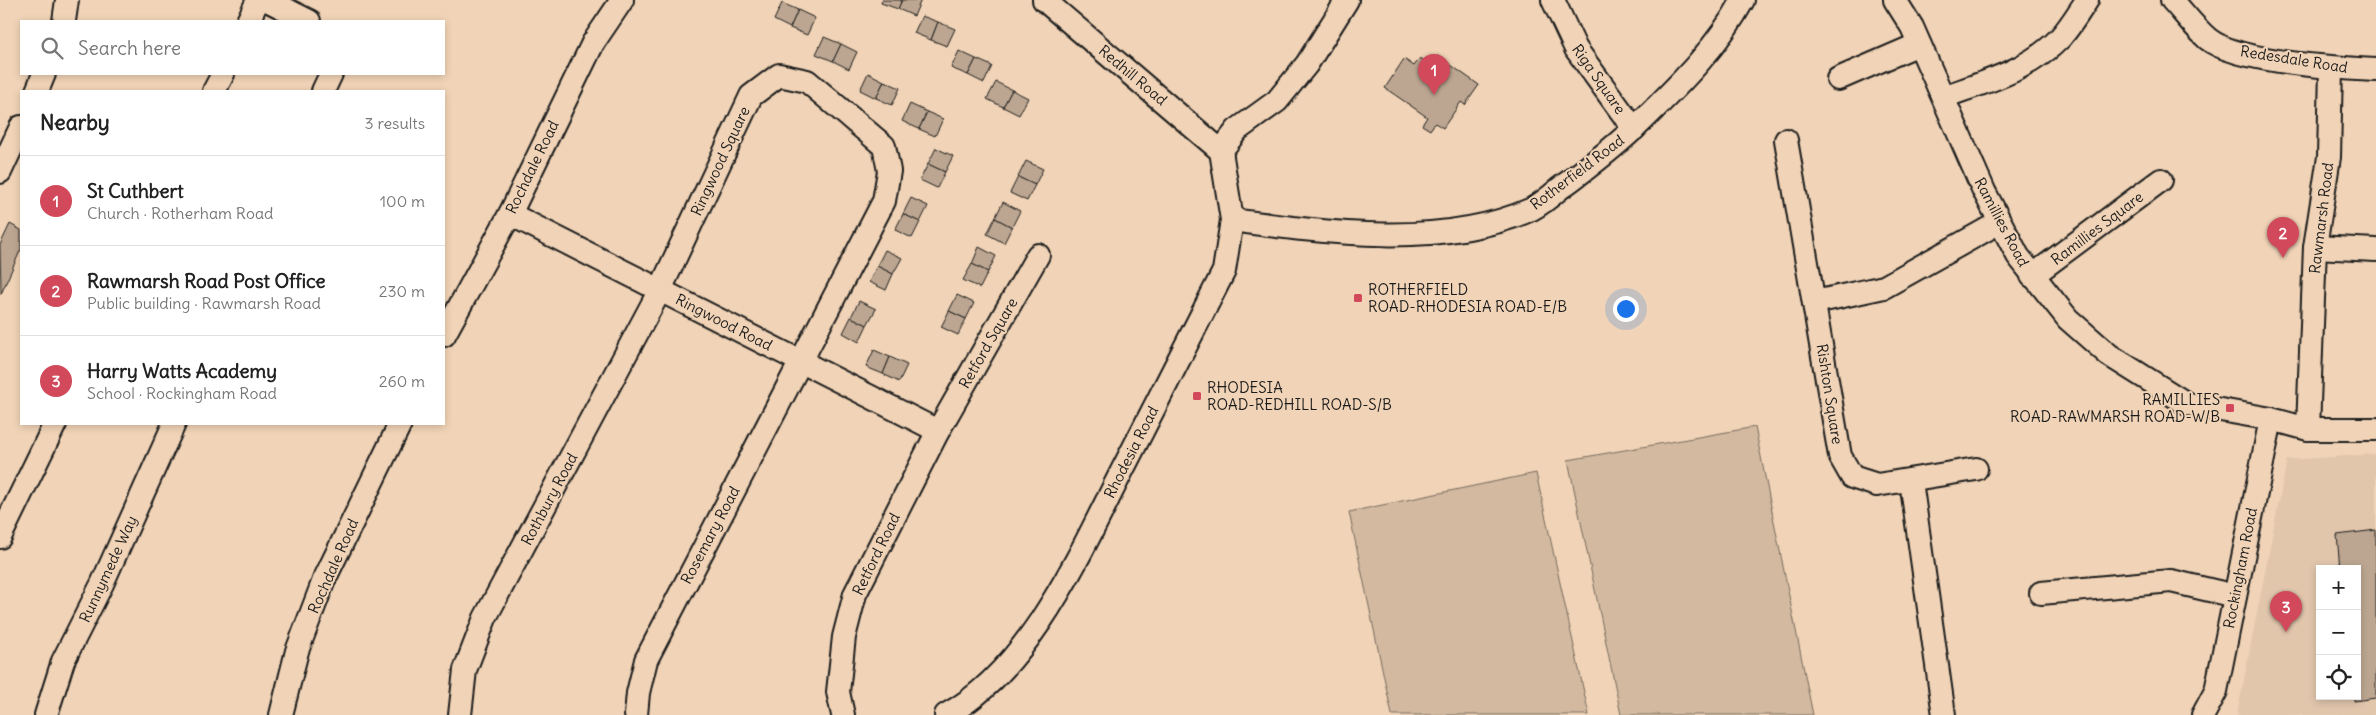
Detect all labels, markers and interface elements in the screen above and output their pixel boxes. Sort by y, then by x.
search box [20,20,445,75]
icon: search [38,34,66,62]
text: Search here [78,36,181,60]
street label: Riga Square [1568,40,1630,118]
street label: Redhill Road [1095,41,1171,109]
street label: Redesdale Road [2239,41,2349,77]
pin: 1 [1418,54,1450,95]
street label: Ringwood Square [686,103,754,219]
text: Nearby [40,109,110,136]
text: 3 results [365,113,425,133]
street label: Rochdale Road [501,117,563,217]
street label: Rotherfield Road [1526,130,1628,214]
street label: Rawmarsh Road [2305,161,2337,275]
street label: Ramillies Road [1971,174,2034,270]
text: St Cuthbert [87,179,184,203]
street label: Ramillies Square [2047,187,2147,269]
text: 1 [53,191,59,211]
text: 100 m [380,191,425,211]
text: Church · Rotherham Road [87,203,273,223]
pin: 2 [2267,217,2299,258]
text: Rawmarsh Road Post Office [87,269,325,293]
place label: ROTHERFIELD ROAD-RHODESIA ROAD-E/B [1368,280,1567,316]
text: 2 [52,281,60,301]
text: 230 m [379,281,425,301]
street label: Ringwood Road [672,289,776,355]
marker: ROTHERFIELD ROAD-RHODESIA ROAD-E/B [1352,292,1364,304]
text: Public building · Rawmarsh Road [87,293,321,313]
street label: Retford Square [954,294,1022,392]
your location [1613,296,1639,322]
street label: Rishton Square [1813,342,1847,446]
text: Harry Watts Academy [87,359,277,383]
text: 3 [51,371,61,391]
text: 260 m [379,371,425,391]
place label: RHODESIA ROAD-REDHILL ROAD-S/B [1207,378,1392,414]
text: School · Rockingham Road [87,383,277,403]
marker: RHODESIA ROAD-REDHILL ROAD-S/B [1191,390,1203,402]
place label: RAMILLIES ROAD-RAWMARSH ROAD-W/B [2010,390,2220,426]
marker: RAMILLIES ROAD-RAWMARSH ROAD-W/B [2224,402,2236,414]
street label: Rhodesia Road [1100,403,1162,501]
street label: Rothbury Road [517,449,581,548]
street label: Rosemary Road [676,483,744,587]
street label: Rockingham Road [2219,506,2261,630]
street label: Retford Road [848,510,904,598]
street label: Runnymede Way [75,512,141,626]
street label: Rochdale Road [304,516,362,616]
map controls [2316,565,2361,700]
button: + [2316,565,2361,610]
pin: 3 [2270,591,2302,632]
button: − [2316,610,2361,655]
button: locate [2316,655,2361,700]

